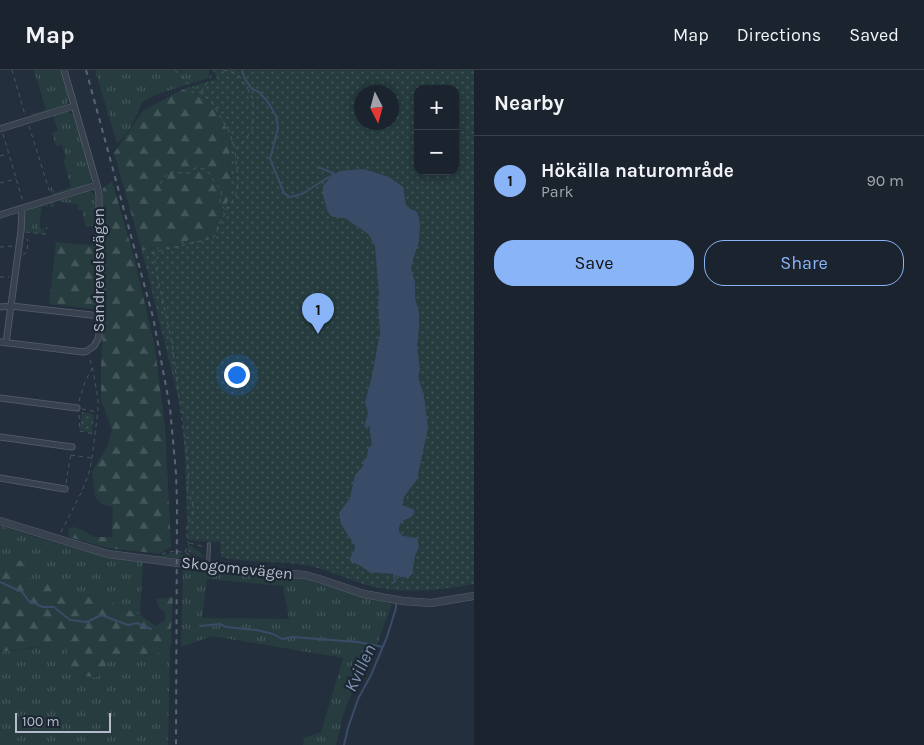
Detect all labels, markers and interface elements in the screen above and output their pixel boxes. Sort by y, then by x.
text: Map [25,21,75,49]
text: Map [673,24,709,46]
text: Directions [737,24,821,46]
text: Saved [849,24,899,46]
north arrow [354,85,399,130]
map controls [414,85,459,175]
button: + [414,85,459,130]
text: Nearby [494,91,564,115]
button: − [414,130,459,175]
text: Hökälla naturområde [541,160,734,182]
text: 1 [507,171,513,190]
text: 90 m [866,171,904,190]
text: Park [541,182,573,201]
street label: Sandrevelsvägen [89,208,108,332]
button: Save [494,240,694,286]
button: Share [704,240,904,286]
pin: 1 [302,293,334,334]
your location [224,362,250,388]
street label: Skogomevägen [180,553,294,583]
water label: Kvillen [339,641,381,695]
scale bar [15,710,111,733]
text: 100 m [22,713,60,730]

